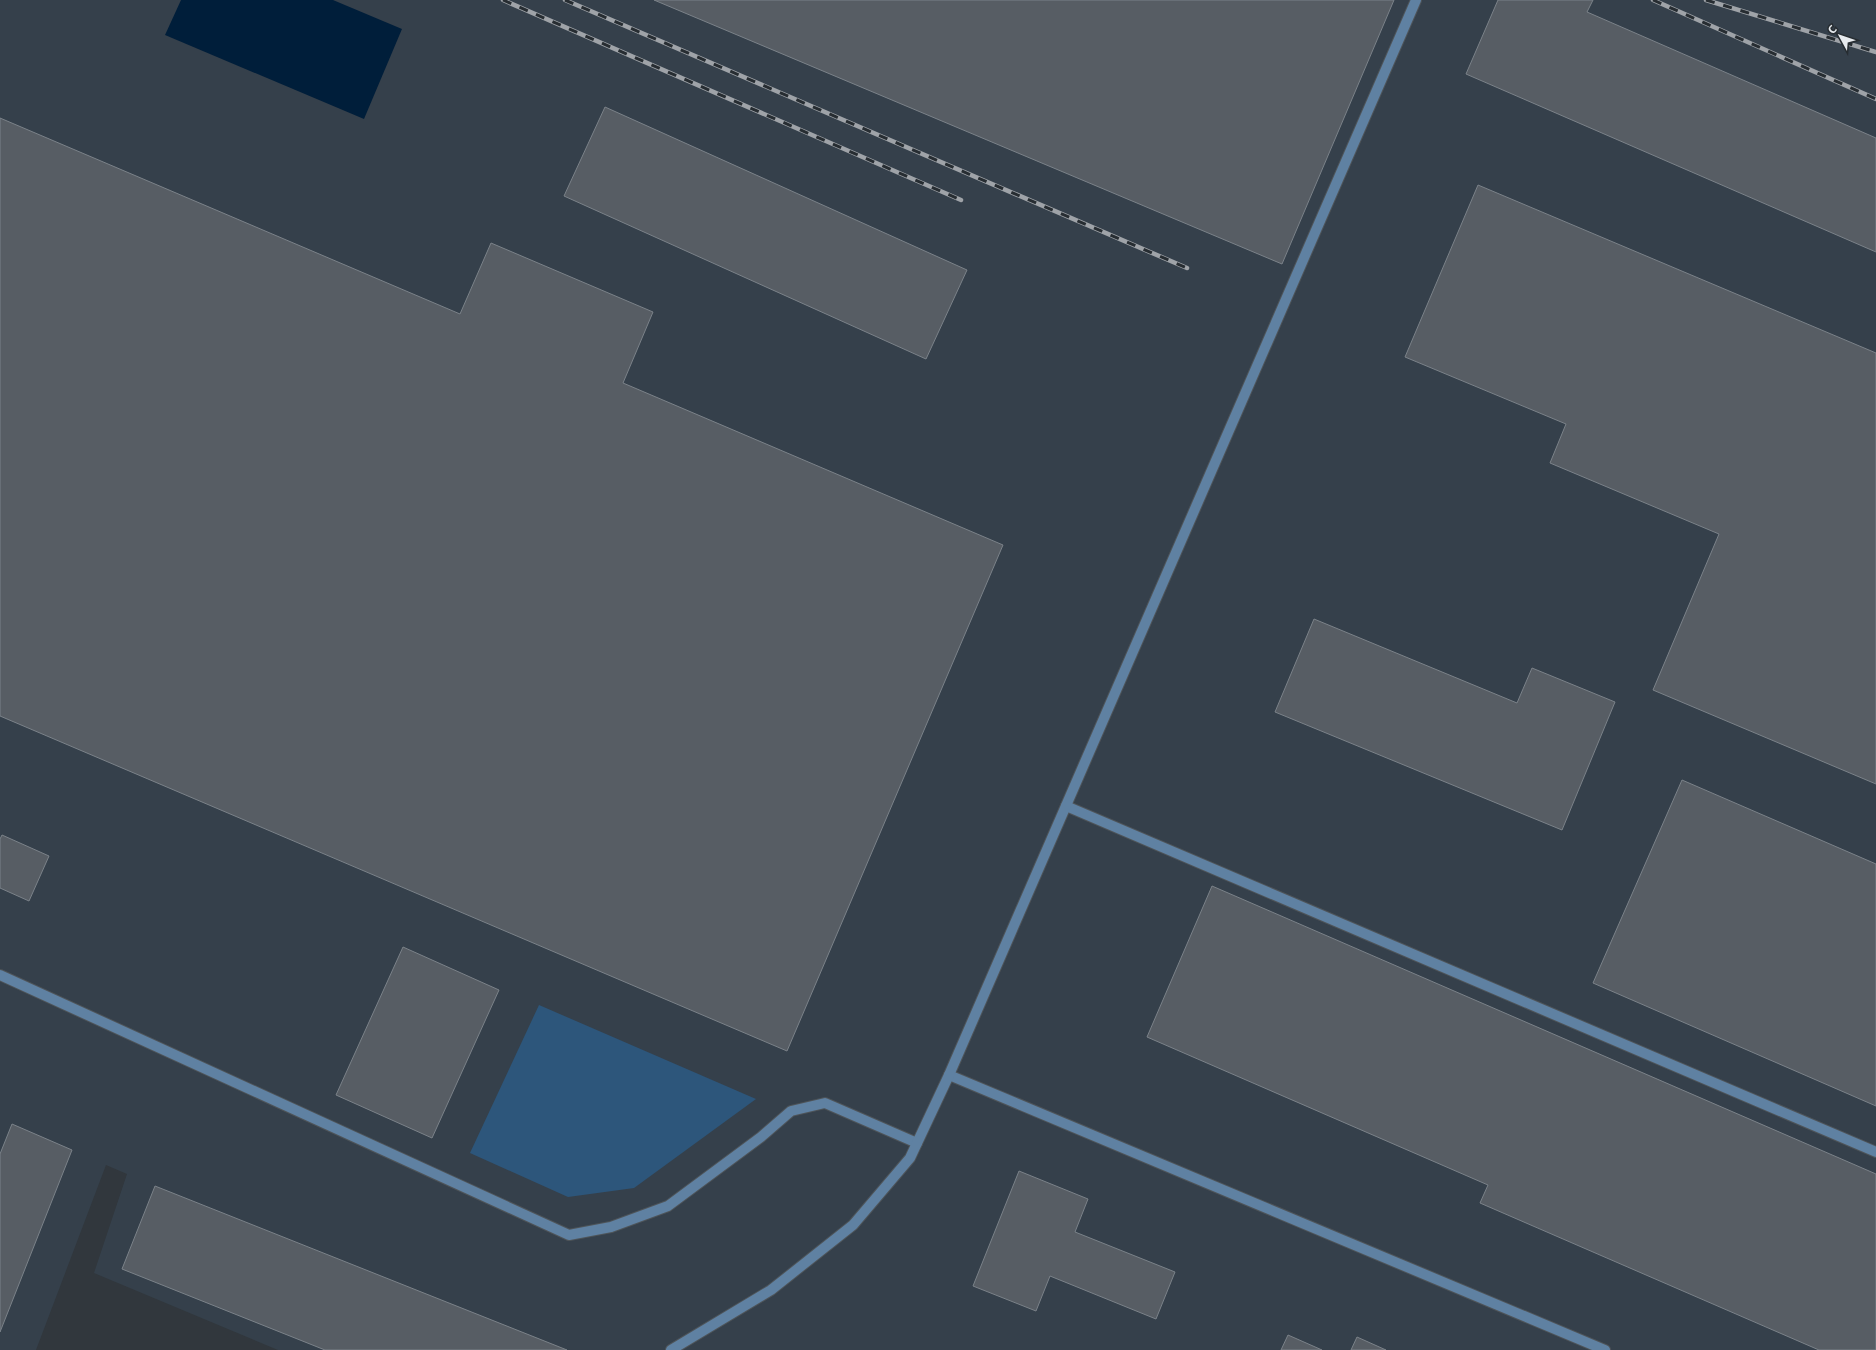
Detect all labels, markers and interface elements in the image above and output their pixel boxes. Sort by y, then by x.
north arrow [1820,16,1860,56]
text: С [1824,22,1840,37]

